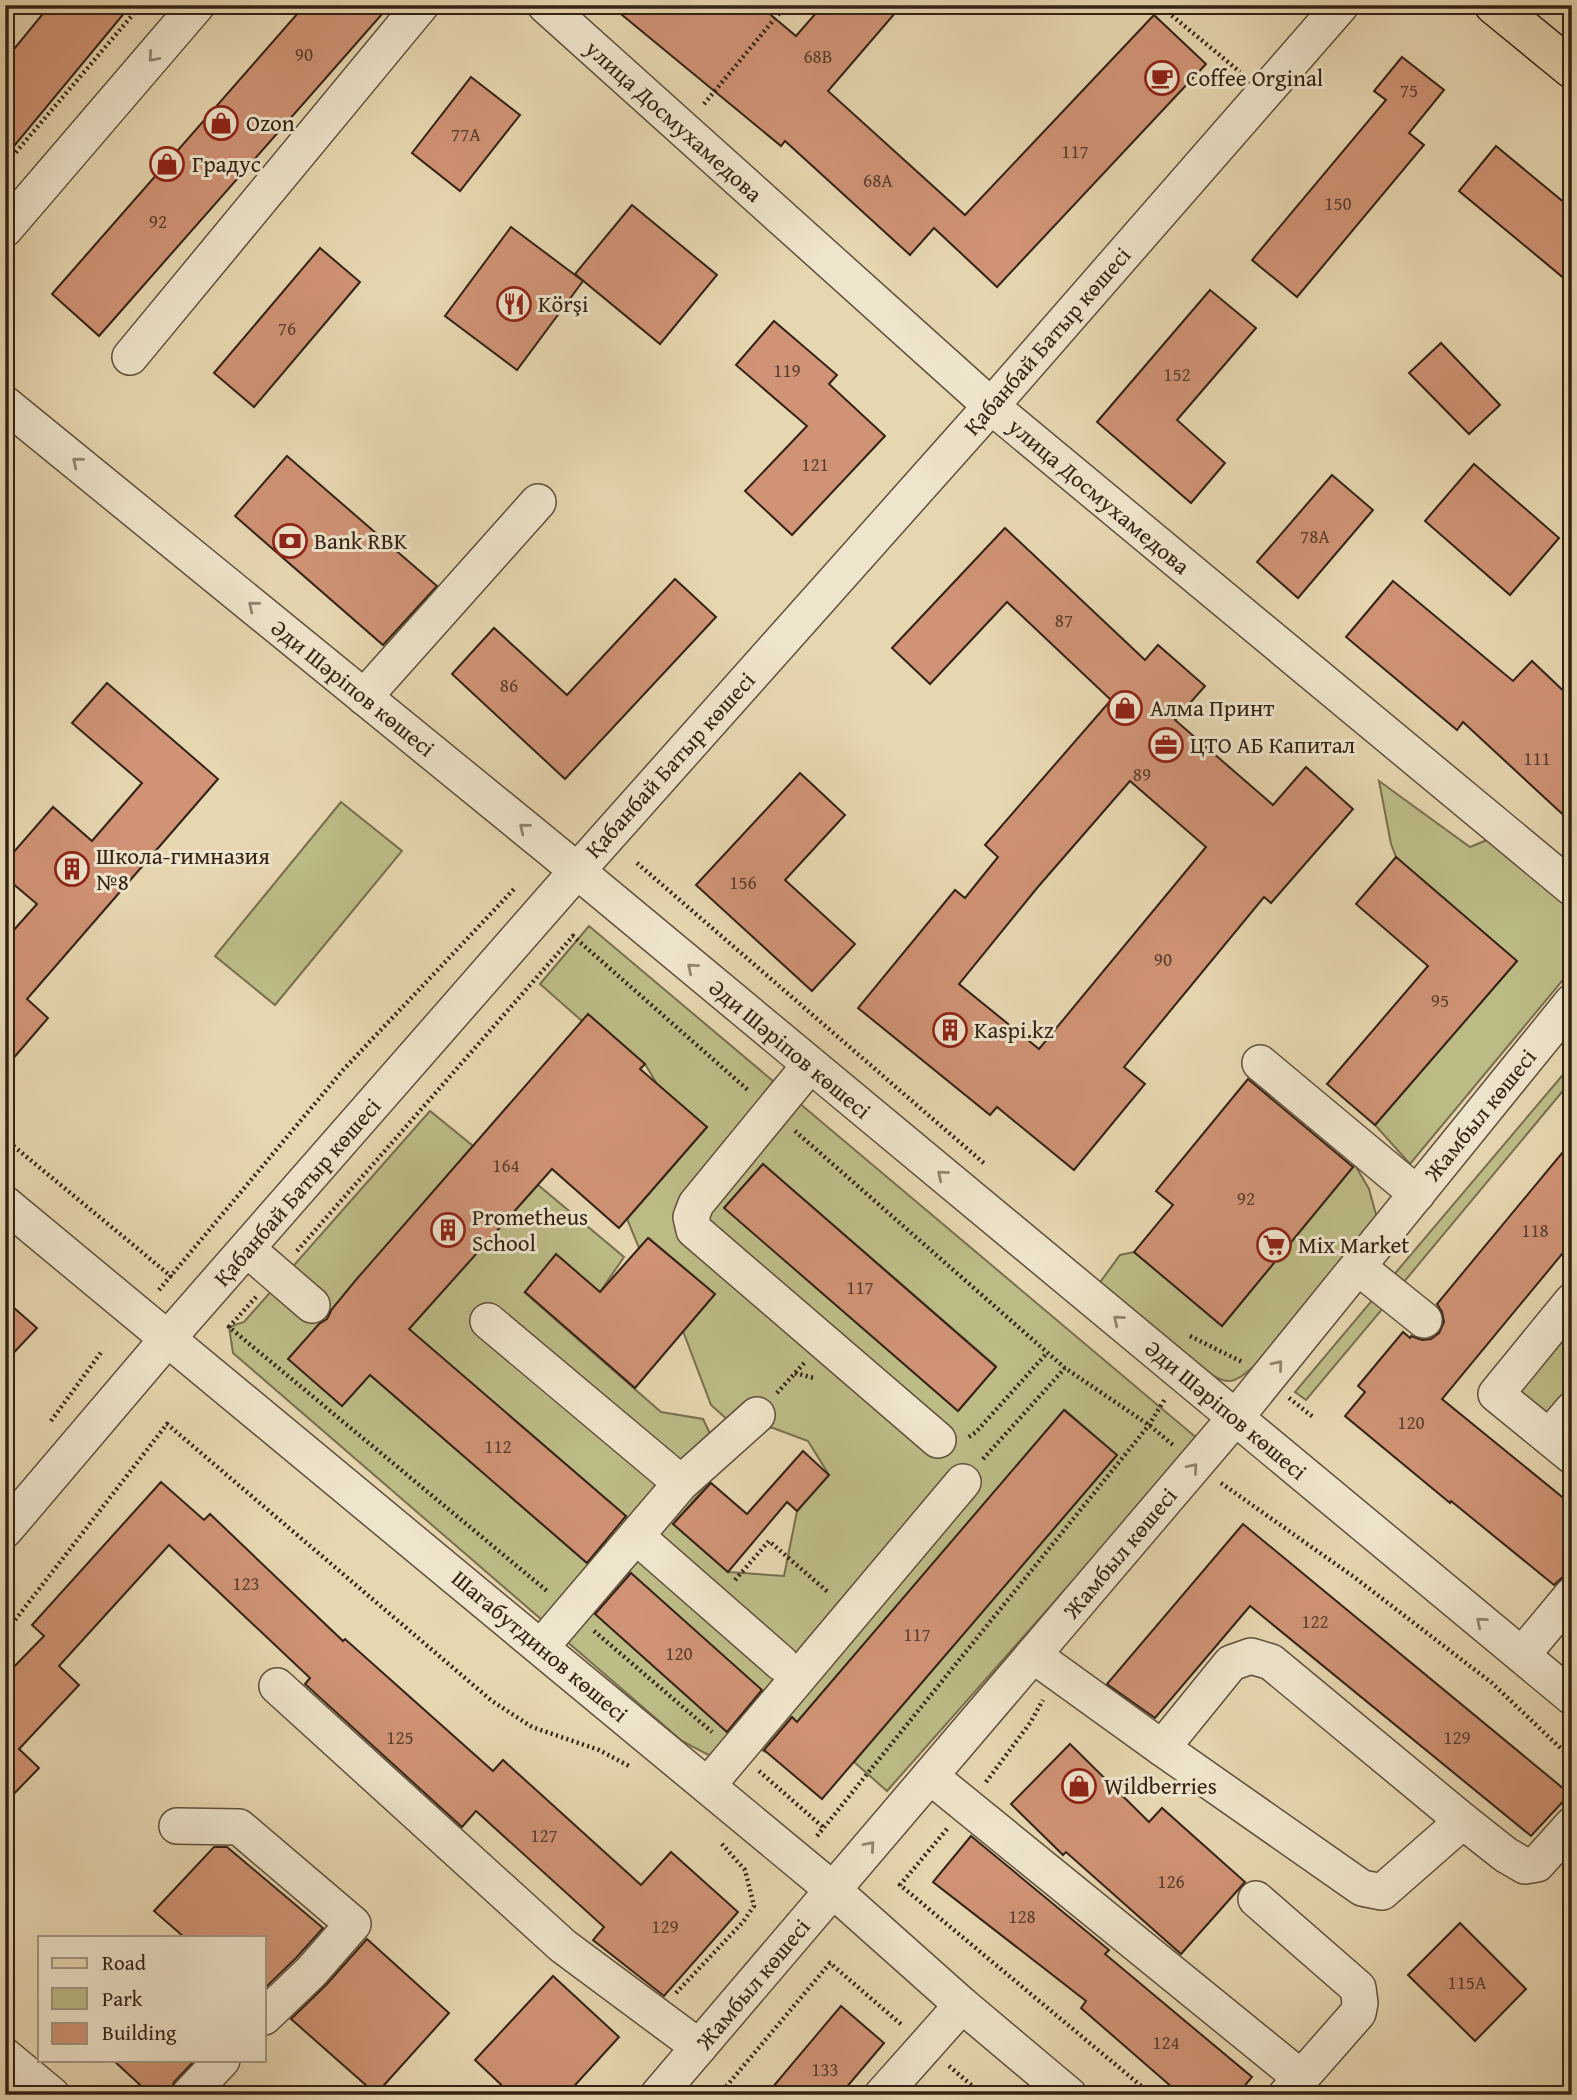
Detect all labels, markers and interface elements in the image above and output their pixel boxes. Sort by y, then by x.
street label: улица Досмухамедова [578,31,770,209]
house number: 90 [295,40,313,68]
house number: 68В [803,42,833,70]
one-way arrow [149,49,161,62]
cafe icon: Coffee Orginal [1143,59,1181,97]
place label: Coffee Orginal [1186,61,1323,94]
house number: 75 [1400,76,1418,104]
shop icon: Ozon [202,104,240,142]
place label: Ozon [246,106,295,139]
house number: 77А [451,120,481,148]
house number: 117 [1061,137,1089,165]
shop icon: Градус [148,145,186,183]
place label: Градус [192,147,261,180]
house number: 68А [863,166,893,194]
house number: 150 [1324,189,1352,217]
house number: 92 [149,207,167,235]
street label: Қабанбай Батыр көшесі [955,239,1138,442]
restaurant icon: Körşi [495,285,533,323]
place label: Körşi [538,287,588,320]
house number: 76 [278,314,296,342]
house number: 119 [773,356,801,384]
house number: 152 [1163,360,1191,388]
street label: улица Досмухамедова [1001,409,1197,582]
house number: 121 [801,450,829,478]
one-way arrow [72,458,85,470]
bank icon: Bank RBK [271,522,309,560]
house number: 78А [1300,522,1330,550]
place label: Bank RBK [314,524,408,557]
one-way arrow [248,602,261,614]
house number: 87 [1055,606,1073,634]
street label: Әди Шәріпов көшесі [264,611,442,764]
street label: Қабанбай Батыр көшесі [577,664,762,865]
house number: 86 [500,671,518,699]
shop icon: Алма Принт [1106,689,1144,727]
place label: Алма Принт [1150,691,1274,724]
office icon: ЦТО АБ Капитал [1147,726,1185,764]
place label: ЦТО АБ Капитал [1190,728,1356,761]
house number: 111 [1523,744,1551,772]
house number: 89 [1133,760,1151,788]
one-way arrow [519,823,531,836]
place label: Школа-гимназия №8 [96,839,270,898]
building icon: Школа-гимназия №8 [53,850,91,888]
house number: 156 [729,868,757,896]
house number: 90 [1154,945,1172,973]
one-way arrow [687,964,700,976]
street label: Әди Шәріпов көшесі [702,971,878,1126]
house number: 95 [1431,986,1449,1014]
building icon: Kaspi.kz [931,1011,969,1049]
place label: Kaspi.kz [974,1013,1054,1046]
street label: Жамбыл көшесі [1415,1041,1543,1189]
street label: Қабанбай Батыр көшесі [205,1090,388,1293]
house number: 164 [492,1151,520,1179]
one-way arrow [938,1171,951,1183]
house number: 92 [1237,1184,1255,1212]
place label: Prometheus School [472,1200,588,1259]
building icon: Prometheus School [429,1211,467,1249]
house number: 118 [1521,1216,1549,1244]
supermarket icon: Mix Market [1255,1226,1293,1264]
place label: Mix Market [1298,1228,1409,1261]
house number: 117 [846,1273,874,1301]
one-way arrow [1113,1316,1125,1329]
street label: Әди Шәріпов көшесі [1138,1332,1314,1487]
one-way arrow [1270,1360,1283,1372]
house number: 120 [1397,1408,1425,1436]
house number: 112 [484,1432,512,1460]
one-way arrow [1185,1463,1197,1476]
street label: Жамбыл көшесі [1054,1480,1184,1626]
street label: Шагабутдинов көшесі [445,1562,636,1729]
house number: 123 [232,1569,260,1597]
house number: 122 [1301,1607,1329,1635]
one-way arrow [1477,1618,1490,1630]
house number: 117 [903,1620,931,1648]
house number: 120 [665,1639,693,1667]
house number: 125 [386,1723,414,1751]
house number: 129 [1443,1723,1471,1751]
shop icon: Wildberries [1060,1767,1098,1805]
place label: Wildberries [1104,1769,1217,1802]
house number: 127 [530,1821,558,1849]
one-way arrow [862,1841,874,1854]
house number: 126 [1157,1867,1185,1895]
house number: 128 [1008,1902,1036,1930]
street label: Жамбыл көшесі [687,1911,817,2057]
house number: 129 [651,1912,679,1940]
legend [38,1936,266,2062]
text: Road [102,1947,147,1978]
house number: 115А [1448,1968,1487,1996]
text: Park [102,1983,143,2014]
text: Building [102,2017,177,2048]
house number: 124 [1152,2028,1180,2056]
house number: 133 [811,2055,839,2083]

